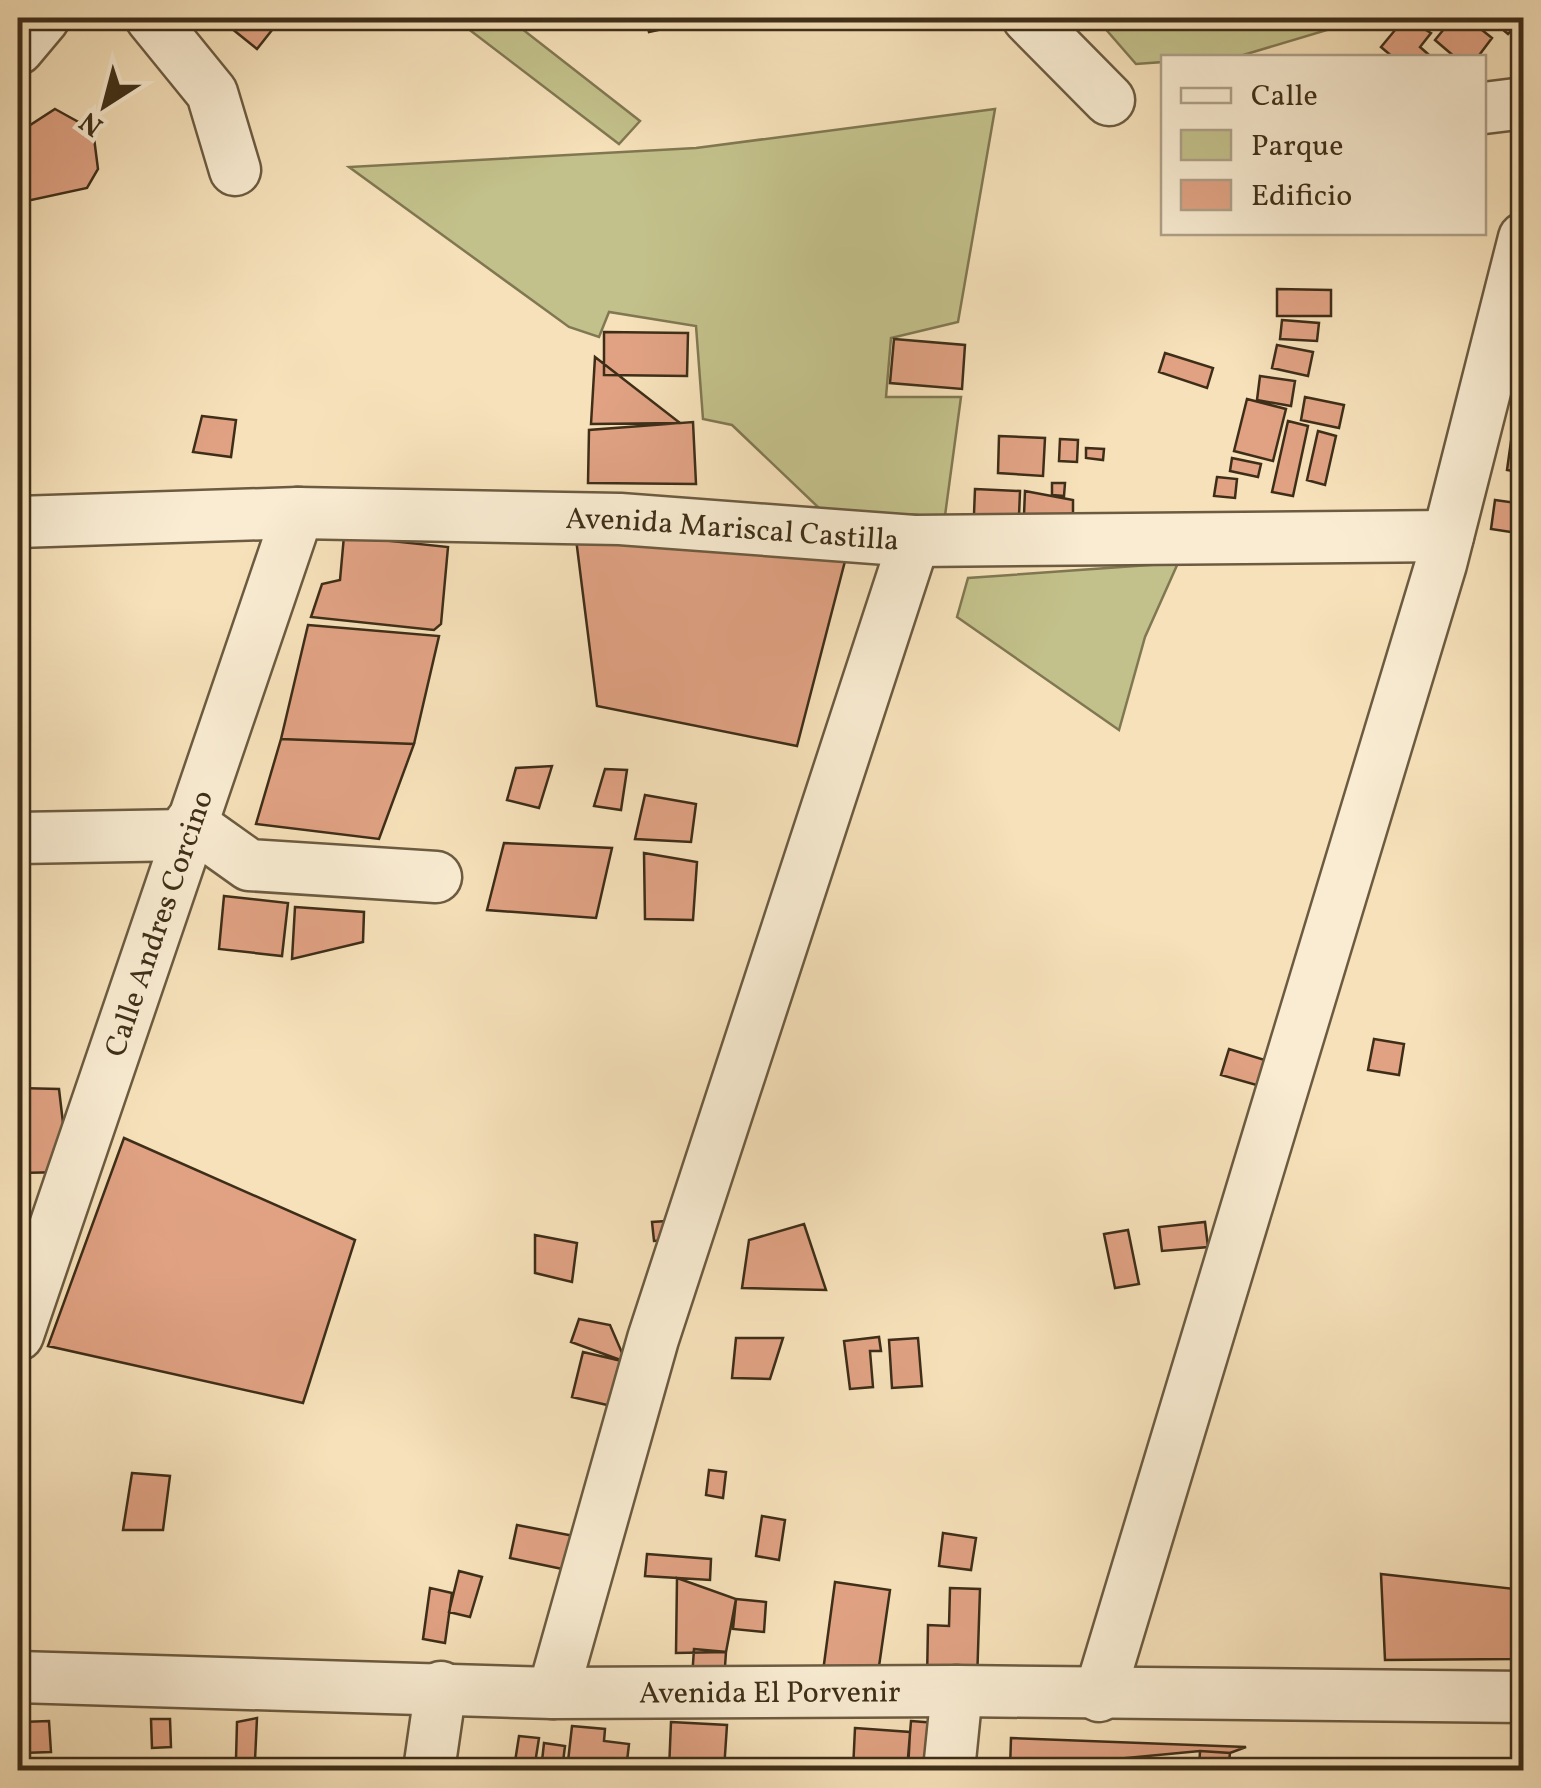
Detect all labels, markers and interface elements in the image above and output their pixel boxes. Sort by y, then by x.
north arrow [55,55,155,155]
legend [1161,55,1486,235]
text: Calle [1251,76,1318,118]
text: N [72,101,111,145]
text: Parque [1251,126,1343,168]
text: Edificio [1251,176,1352,218]
street label: Avenida Mariscal Castilla [565,499,901,563]
street label: Calle Andres Corcino [95,785,225,1063]
street label: Avenida El Porvenir [639,1672,901,1716]

